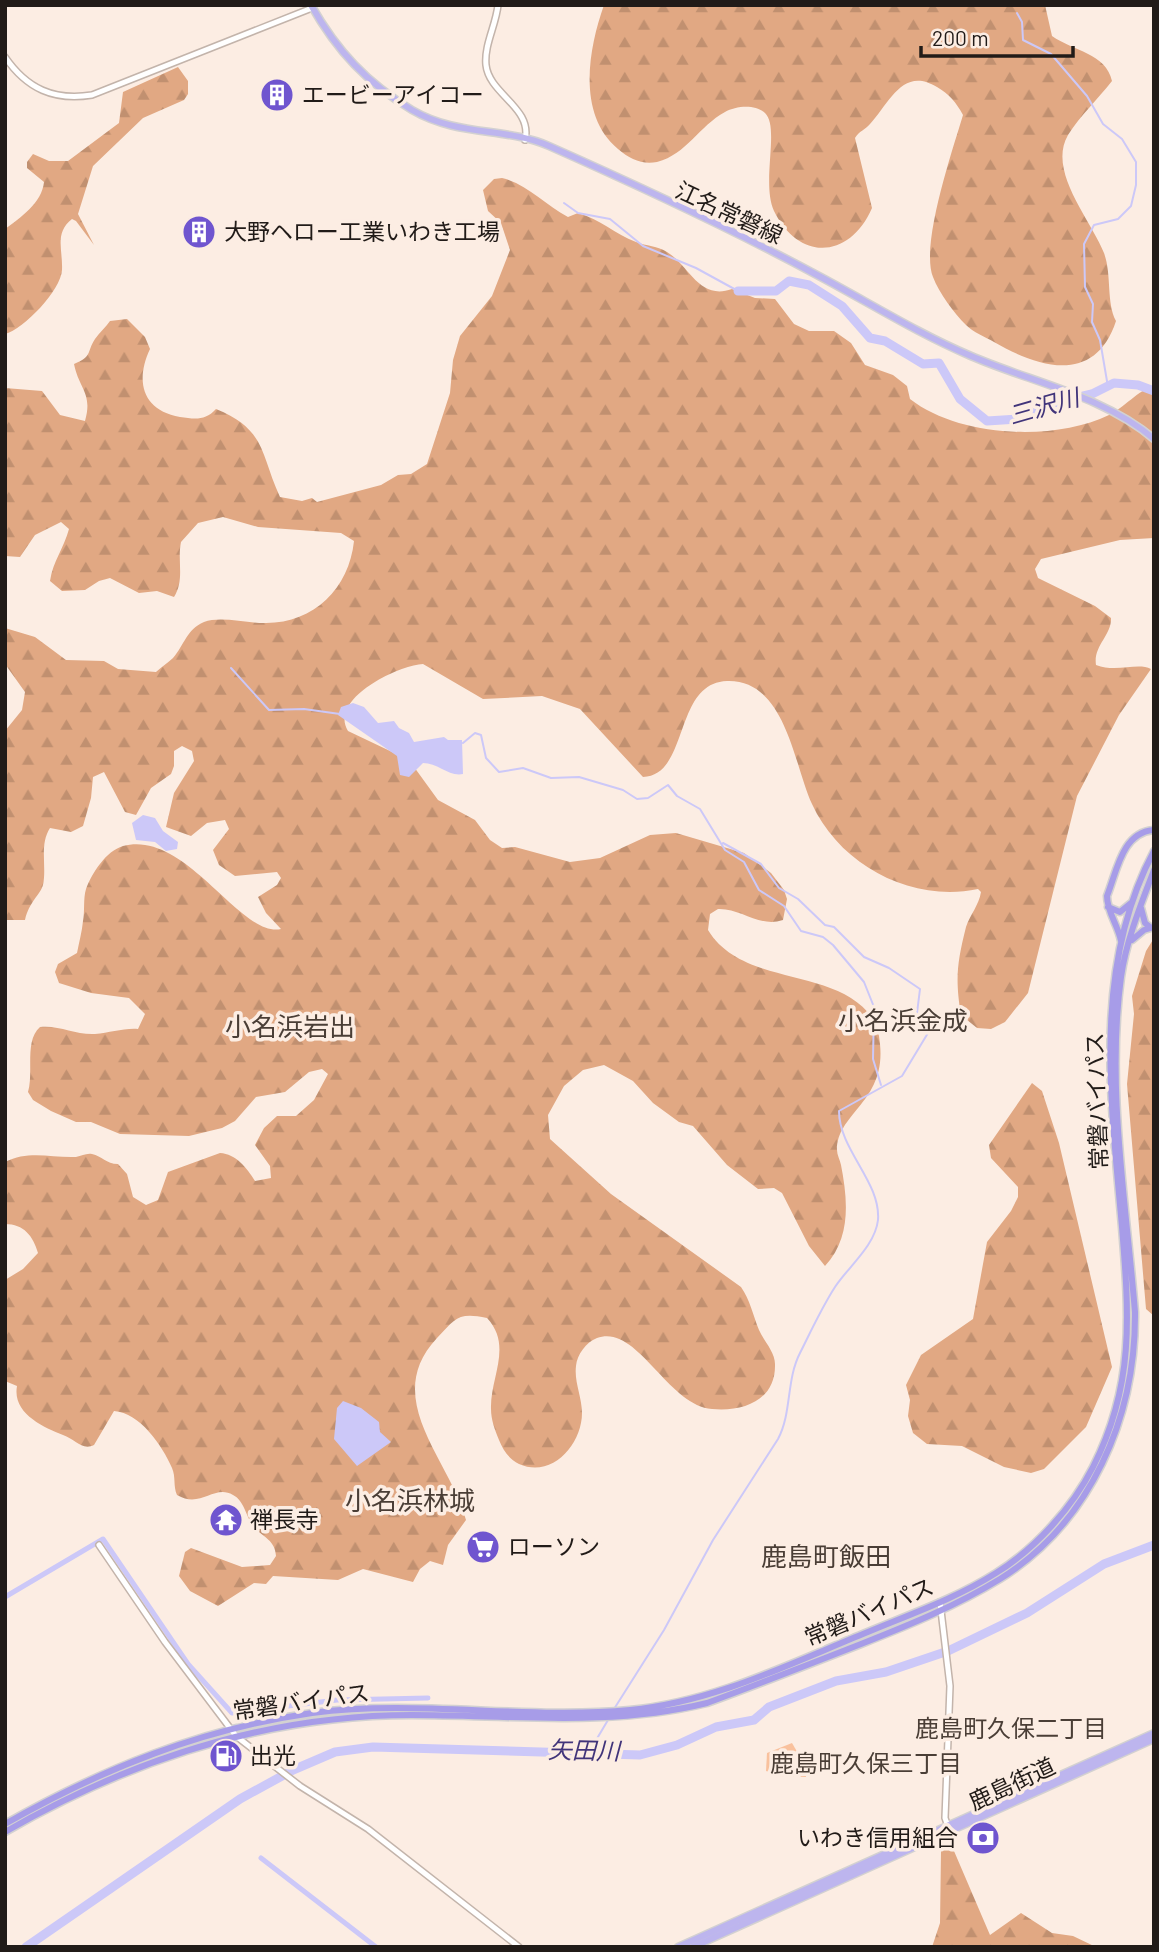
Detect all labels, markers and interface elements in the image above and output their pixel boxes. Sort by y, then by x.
scale bar [921,14,1073,58]
text: 200 m [932,25,989,50]
building icon: エービーアイコー [258,76,296,114]
place label: エービーアイコー [302,80,484,108]
street label: 江名常磐線 [671,175,787,249]
building icon: 大野ヘロー工業いわき工場 [180,213,218,251]
place label: 大野ヘロー工業いわき工場 [224,217,500,245]
water label: 三沢川 [1005,381,1085,429]
district label: 小名浜金成 [838,1004,968,1035]
district label: 小名浜岩出 [225,1010,355,1041]
street label: 常磐バイパス [1080,1032,1112,1170]
district label: 小名浜林城 [345,1484,475,1515]
temple icon: 禅長寺 [207,1501,245,1539]
place label: 禅長寺 [250,1505,319,1533]
supermarket icon: ローソン [464,1528,502,1566]
place label: ローソン [508,1532,600,1560]
district label: 鹿島町飯田 [761,1540,891,1571]
street label: 常磐バイパス [800,1571,937,1651]
street label: 常磐バイパス [231,1678,371,1724]
district label: 鹿島町久保二丁目 [915,1713,1107,1742]
water label: 矢田川 [548,1734,623,1765]
fuel station icon: 出光 [207,1737,245,1775]
place label: 出光 [250,1741,296,1769]
district label: 鹿島町久保三丁目 [770,1748,962,1777]
street label: 鹿島街道 [964,1751,1059,1815]
bank icon: いわき信用組合 [964,1819,1002,1857]
place label: いわき信用組合 [797,1823,958,1851]

